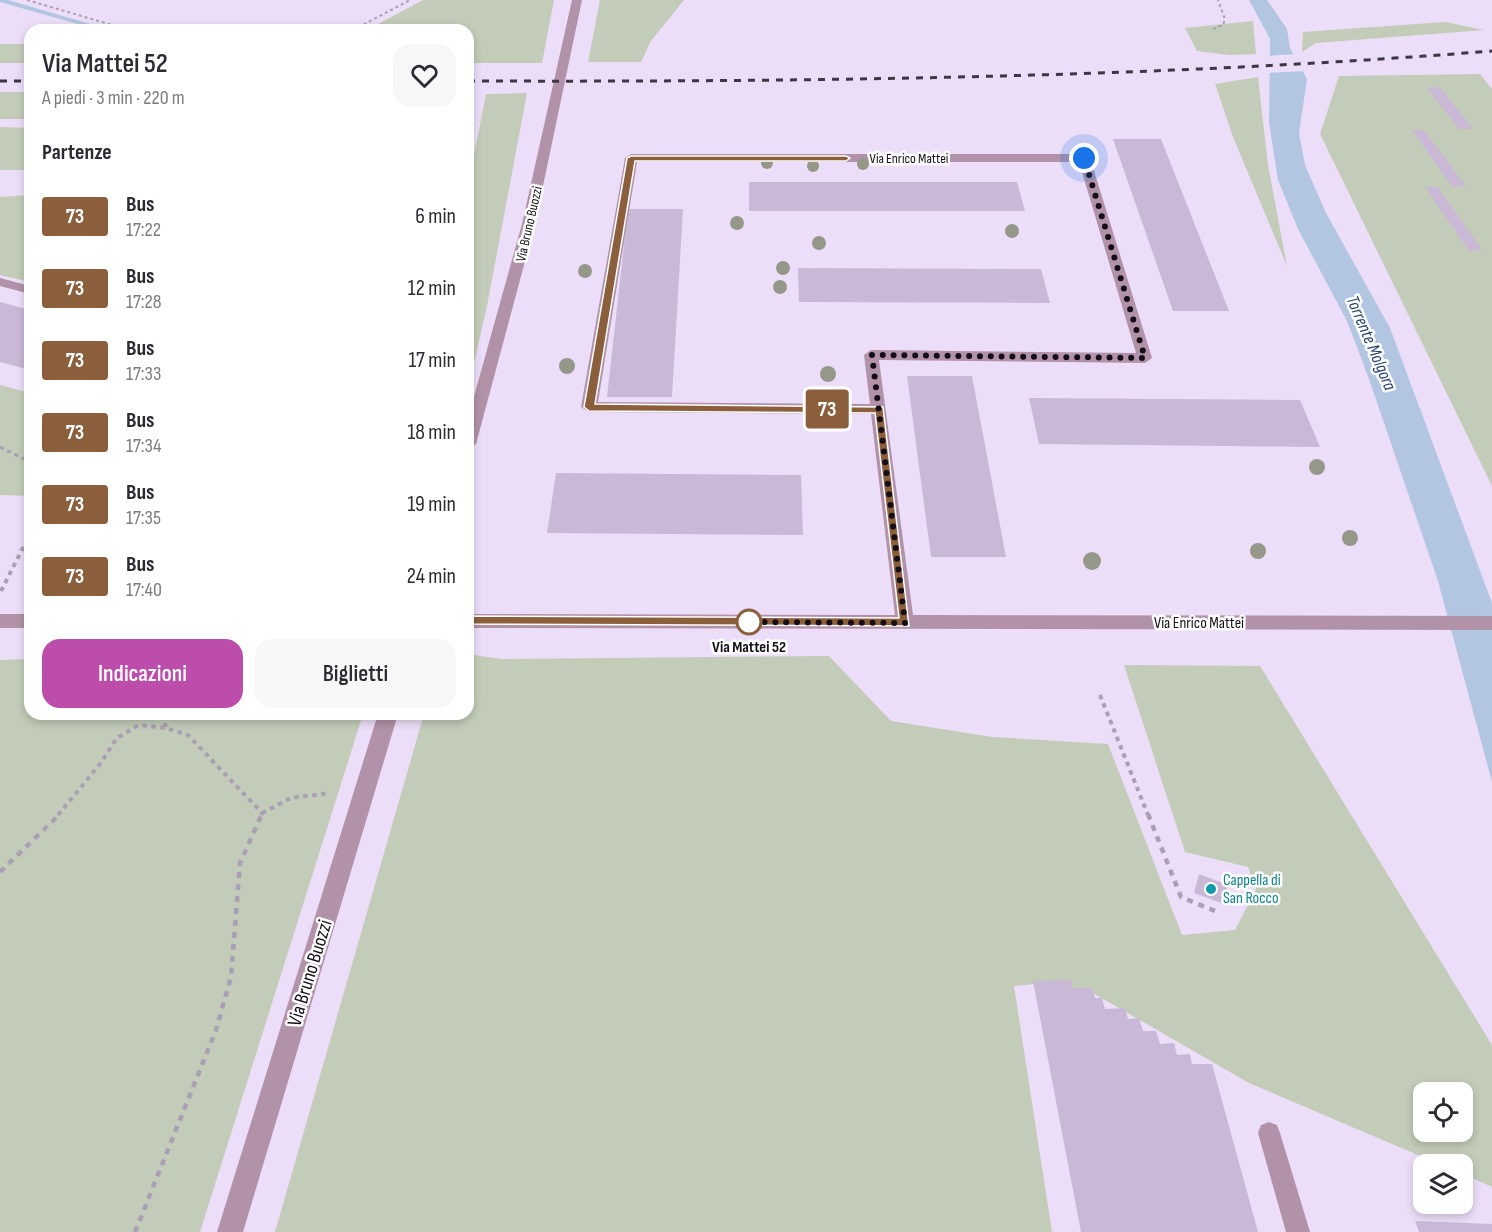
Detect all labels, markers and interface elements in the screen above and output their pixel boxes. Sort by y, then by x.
button: heart [393,44,456,107]
text: Via Mattei 52 [42,47,168,80]
text: A piedi · 3 min · 220 m [42,86,185,110]
text: Partenze [42,139,112,166]
your location [1069,143,1099,173]
street label: Via Enrico Mattei [870,150,948,167]
street label: Via Bruno Buozzi [512,185,546,263]
text: Bus [126,191,155,218]
text: 6 min [415,203,456,230]
text: 73 [66,204,84,229]
text: 17:22 [126,218,161,242]
text: Bus [126,263,155,290]
text: 12 min [408,275,456,302]
text: 73 [66,276,84,301]
text: 17:28 [126,290,162,314]
water label: Torrente Molgora [1342,293,1401,394]
text: Bus [126,335,155,362]
text: 17 min [408,347,456,374]
text: 73 [66,348,84,373]
text: 17:33 [126,362,161,386]
line badge: 73 [800,390,854,428]
text: 73 [818,397,836,422]
text: Bus [126,407,155,434]
text: 18 min [408,419,456,446]
text: 73 [66,420,84,445]
text: 17:34 [126,434,161,458]
text: Bus [126,479,155,506]
text: 19 min [407,491,456,518]
text: 73 [66,492,84,517]
text: 17:35 [126,506,161,530]
text: Bus [126,551,155,578]
text: 24 min [407,563,456,590]
text: 73 [66,564,84,589]
text: 17:40 [126,578,162,602]
marker: Via Mattei 52 [736,609,762,635]
street label: Via Enrico Mattei [1154,614,1244,633]
place label: Via Mattei 52 [712,638,786,657]
button: Indicazioni [42,639,243,708]
button: Biglietti [255,639,456,708]
place label: Cappella di San Rocco [1223,871,1281,908]
marker: Cappella di San Rocco [1204,882,1218,896]
street label: Via Bruno Buozzi [282,917,338,1029]
map controls [1413,1082,1473,1214]
button: locate [1413,1082,1473,1142]
button: layers [1413,1154,1473,1214]

